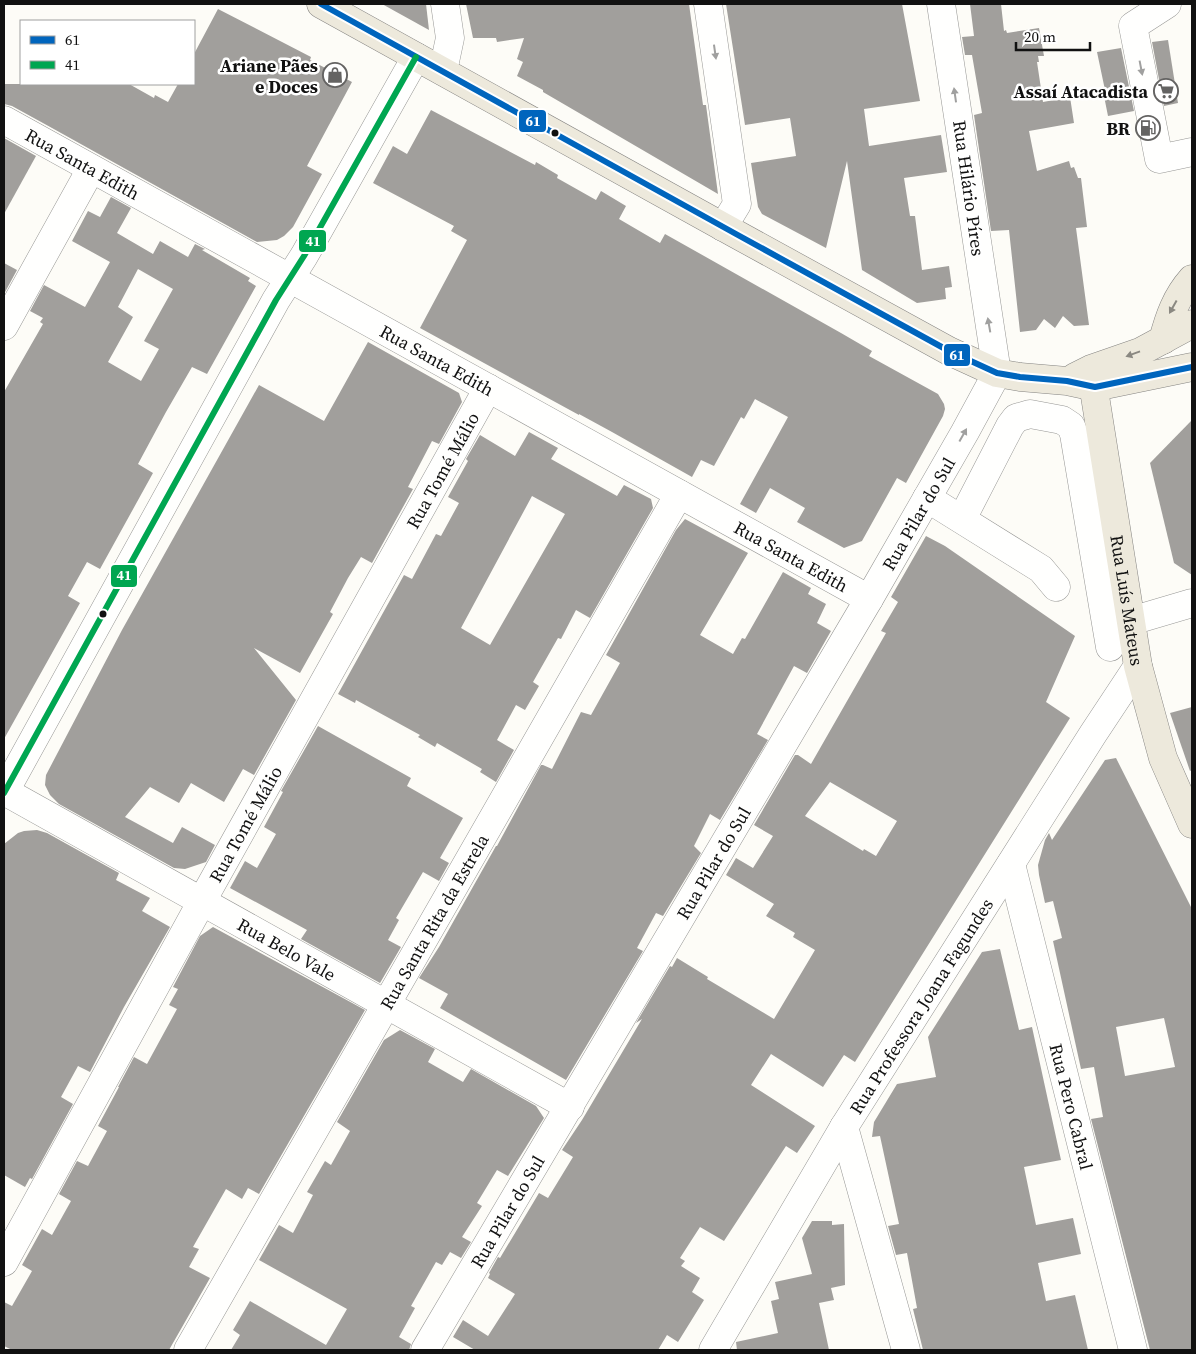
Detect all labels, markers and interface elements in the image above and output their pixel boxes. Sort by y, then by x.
legend [20,20,195,85]
scale bar [1016,20,1090,52]
text: 20 m [1024,26,1056,47]
text: 61 [65,29,80,50]
one-way arrow [711,44,719,60]
place label: Ariane Pães e Doces [220,53,318,99]
text: 41 [65,54,80,75]
one-way arrow [1138,60,1146,76]
shop icon: Ariane Pães e Doces [322,62,348,88]
supermarket icon: Assaí Atacadista [1153,78,1179,104]
place label: Assaí Atacadista [1014,79,1148,104]
one-way arrow [951,86,959,102]
line badge: 61 [518,109,547,133]
text: 61 [525,111,541,131]
fuel station icon: BR [1135,115,1161,141]
place label: BR [1106,116,1131,141]
street label: Rua Hilário Píres [947,119,991,258]
street label: Rua Santa Edith [21,122,144,205]
unlabelled marker [550,128,560,138]
line badge: 41 [298,229,327,253]
text: 41 [305,231,321,251]
one-way arrow [1169,301,1178,314]
one-way arrow [984,316,992,332]
street label: Rua Santa Edith [375,318,499,402]
line badge: 61 [943,343,971,367]
text: 61 [949,345,965,365]
one-way arrow [1125,350,1140,358]
street label: Rua Tomé Málio [400,407,485,533]
one-way arrow [959,429,968,442]
street label: Rua Pilar do Sul [876,452,961,575]
street label: Rua Santa Edith [730,514,853,598]
street label: Rua Luís Mateus [1105,533,1150,667]
line badge: 41 [110,564,138,588]
text: 41 [116,565,132,585]
unlabelled marker [98,609,108,619]
street label: Rua Tomé Málio [202,761,288,887]
street label: Rua Pilar do Sul [670,802,756,924]
street label: Rua Santa Rita da Estrela [373,828,495,1014]
street label: Rua Professora Joana Fagundes [843,893,999,1119]
street label: Rua Belo Vale [233,911,341,986]
street label: Rua Pero Cabral [1044,1041,1100,1172]
street label: Rua Pilar do Sul [464,1150,550,1272]

